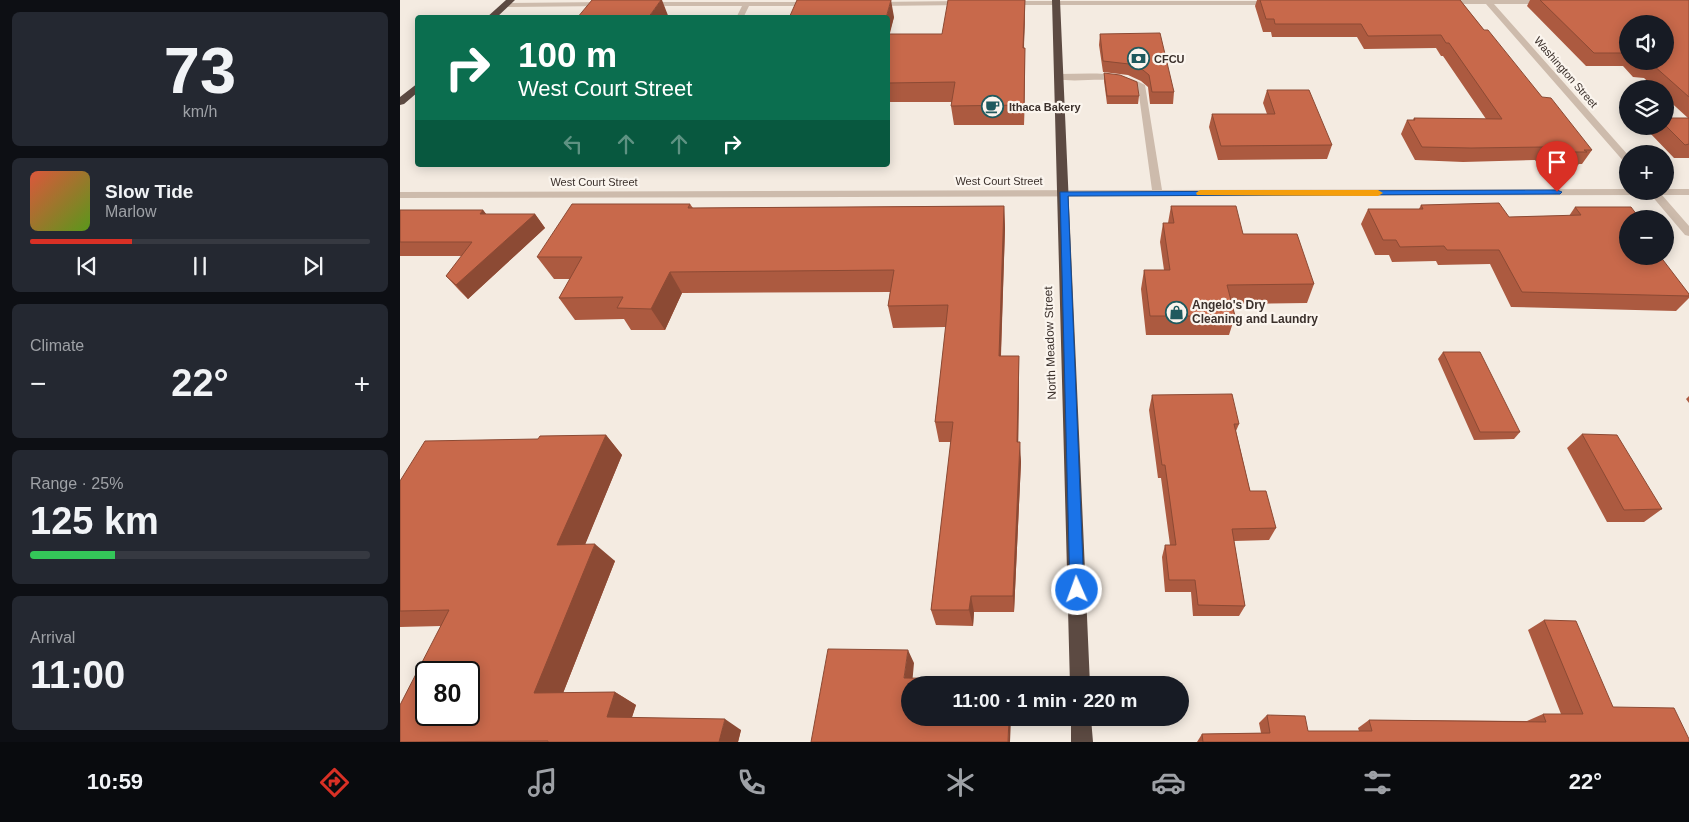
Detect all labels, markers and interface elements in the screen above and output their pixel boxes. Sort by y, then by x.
map controls [1619,15,1674,265]
button: sound [1619,15,1674,70]
text: 73 [164,34,236,107]
street label: Washington Street [1532,34,1600,110]
icon: right [435,35,500,100]
text: 100 m [518,35,617,74]
bank icon: CFCU [1126,47,1150,71]
place label: CFCU [1154,53,1185,65]
text: West Court Street [518,76,692,101]
button: layers [1619,80,1674,135]
cafe icon: Ithaca Bakery [981,95,1005,119]
place label: Ithaca Bakery [1009,101,1081,113]
text: km/h [183,103,217,120]
icon: left [559,130,587,158]
icon: ahead [612,130,640,158]
icon: ahead [665,130,693,158]
icon: right [718,130,746,158]
pin [1536,141,1578,192]
button: + [1619,145,1674,200]
icon: arrive [1543,148,1571,176]
street label: West Court Street [955,175,1043,187]
street label: West Court Street [550,176,638,188]
text: Slow Tide [105,181,193,202]
text: Marlow [105,203,157,220]
button: − [1619,210,1674,265]
icon: previous [73,252,101,280]
icon: pause [186,252,214,280]
icon: next [299,252,327,280]
street label: North Meadow Street [1041,285,1059,400]
place label: Angelo's Dry Cleaning and Laundry [1192,298,1318,326]
shop icon: Angelo's Dry Cleaning and Laundry [1164,300,1188,324]
text: Climate [30,337,84,354]
text: 22° [171,362,229,404]
text: − [30,368,46,399]
text: + [354,368,370,399]
text: Range · 25% [30,475,123,492]
text: 125 km [30,500,159,542]
position arrow [1050,563,1102,615]
text: Arrival [30,629,75,646]
text: 11:00 [30,654,125,696]
speed limit sign: 80 [415,661,480,726]
text: 11:00 · 1 min · 220 m [953,690,1137,711]
icon: directions [317,765,352,800]
icon: music [525,765,560,800]
icon: phone [734,765,769,800]
icon: climate [943,765,978,800]
icon: car [1151,765,1186,800]
icon: filters [1360,765,1395,800]
text: 10:59 [87,769,143,794]
text: 22° [1569,769,1602,794]

